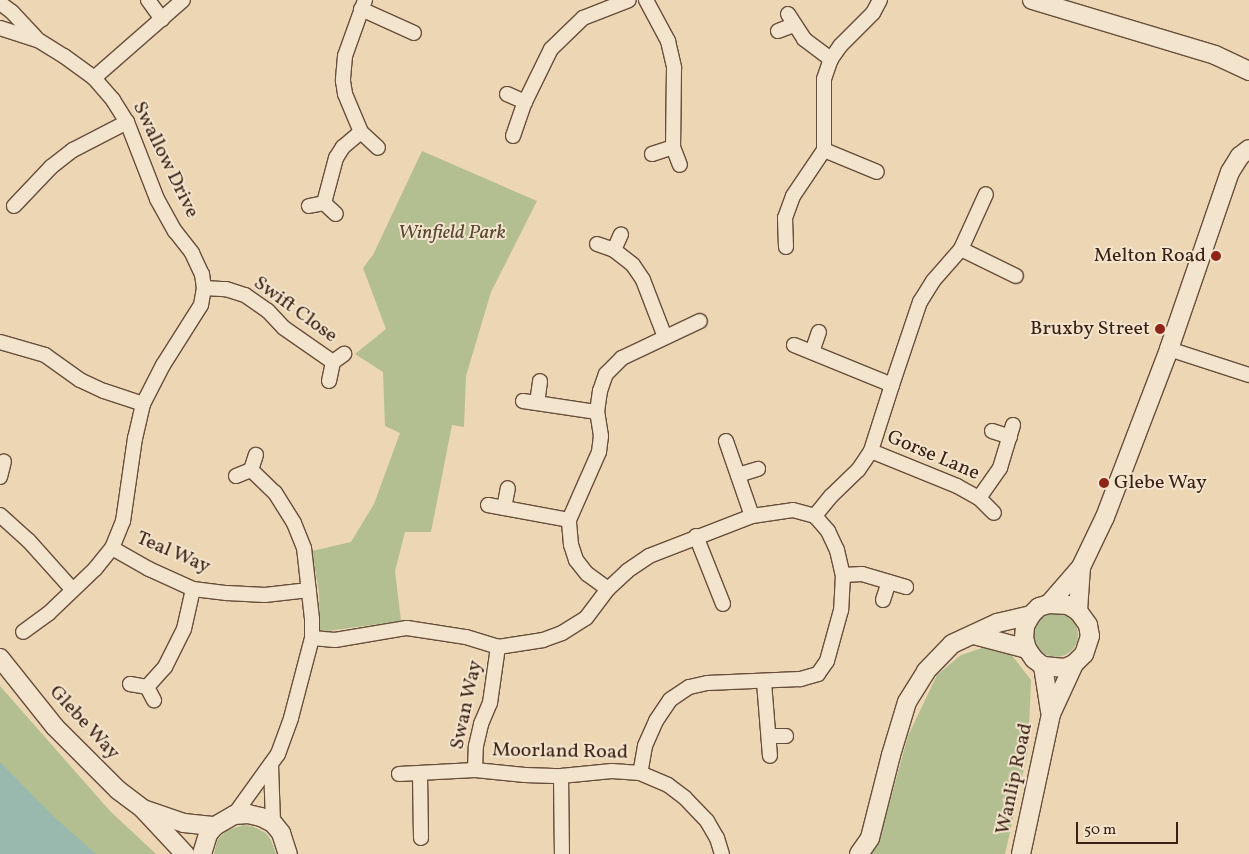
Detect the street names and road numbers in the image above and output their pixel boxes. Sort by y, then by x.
street label: Swallow Drive [126,98,204,222]
street label: Swift Close [248,271,342,349]
street label: Gorse Lane [883,426,983,486]
street label: Teal Way [132,527,214,579]
street label: Swan Way [446,658,488,752]
street label: Glebe Way [43,681,125,765]
street label: Wanlip Road [991,721,1039,837]
street label: Moorland Road [492,739,628,765]

